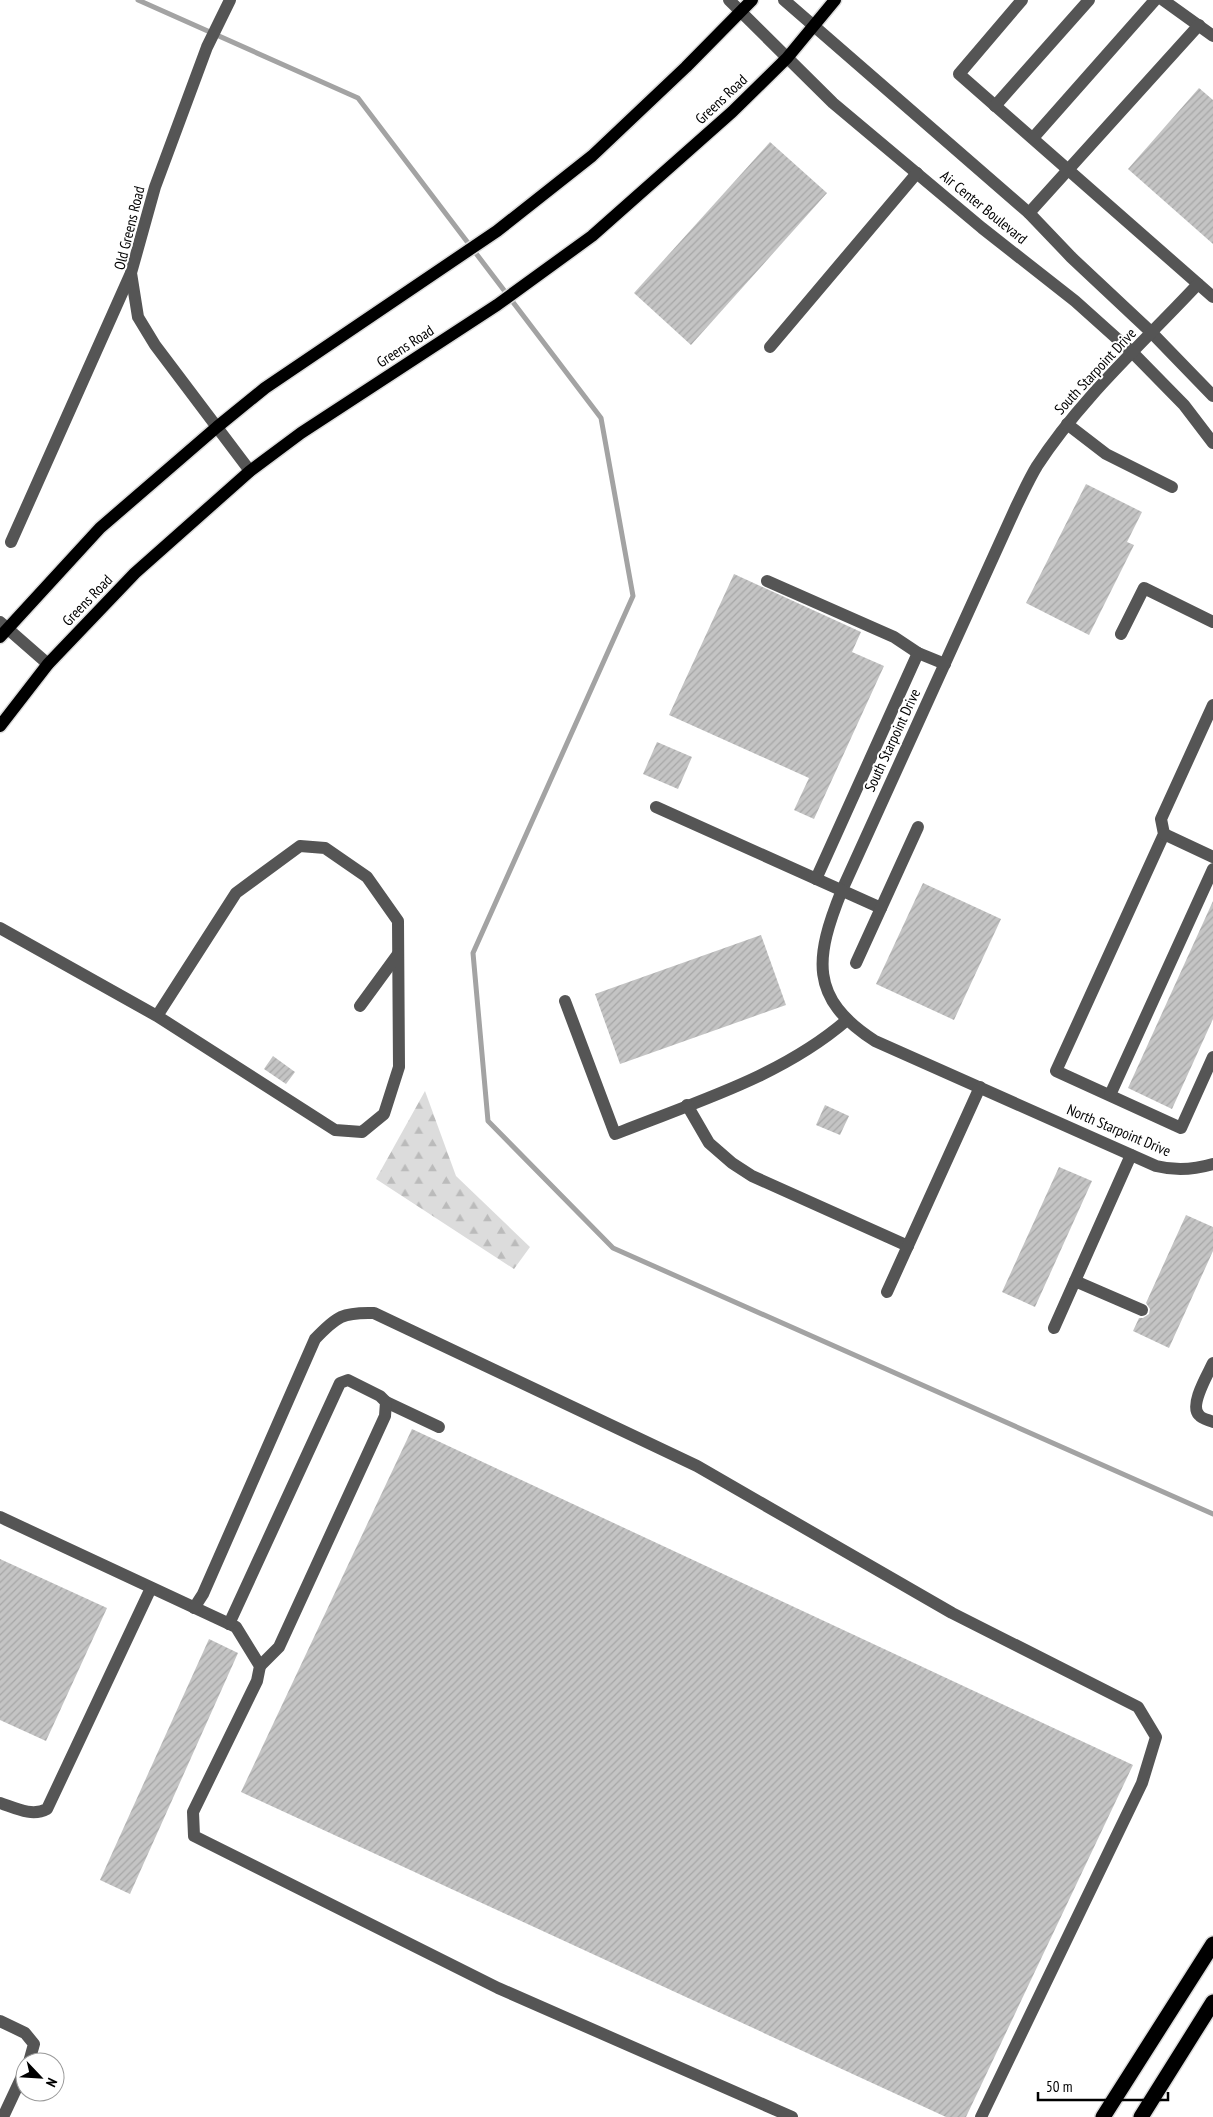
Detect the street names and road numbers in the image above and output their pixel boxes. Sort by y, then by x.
street label: Greens Road [691,70,751,128]
street label: Air Center Boulevard [937,166,1031,248]
street label: Old Greens Road [109,184,149,272]
street label: Greens Road [373,321,437,371]
street label: South Starpoint Drive [1050,324,1140,418]
street label: Greens Road [58,570,116,630]
street label: South Starpoint Drive [860,686,924,794]
street label: North Starpoint Drive [1064,1100,1174,1160]

